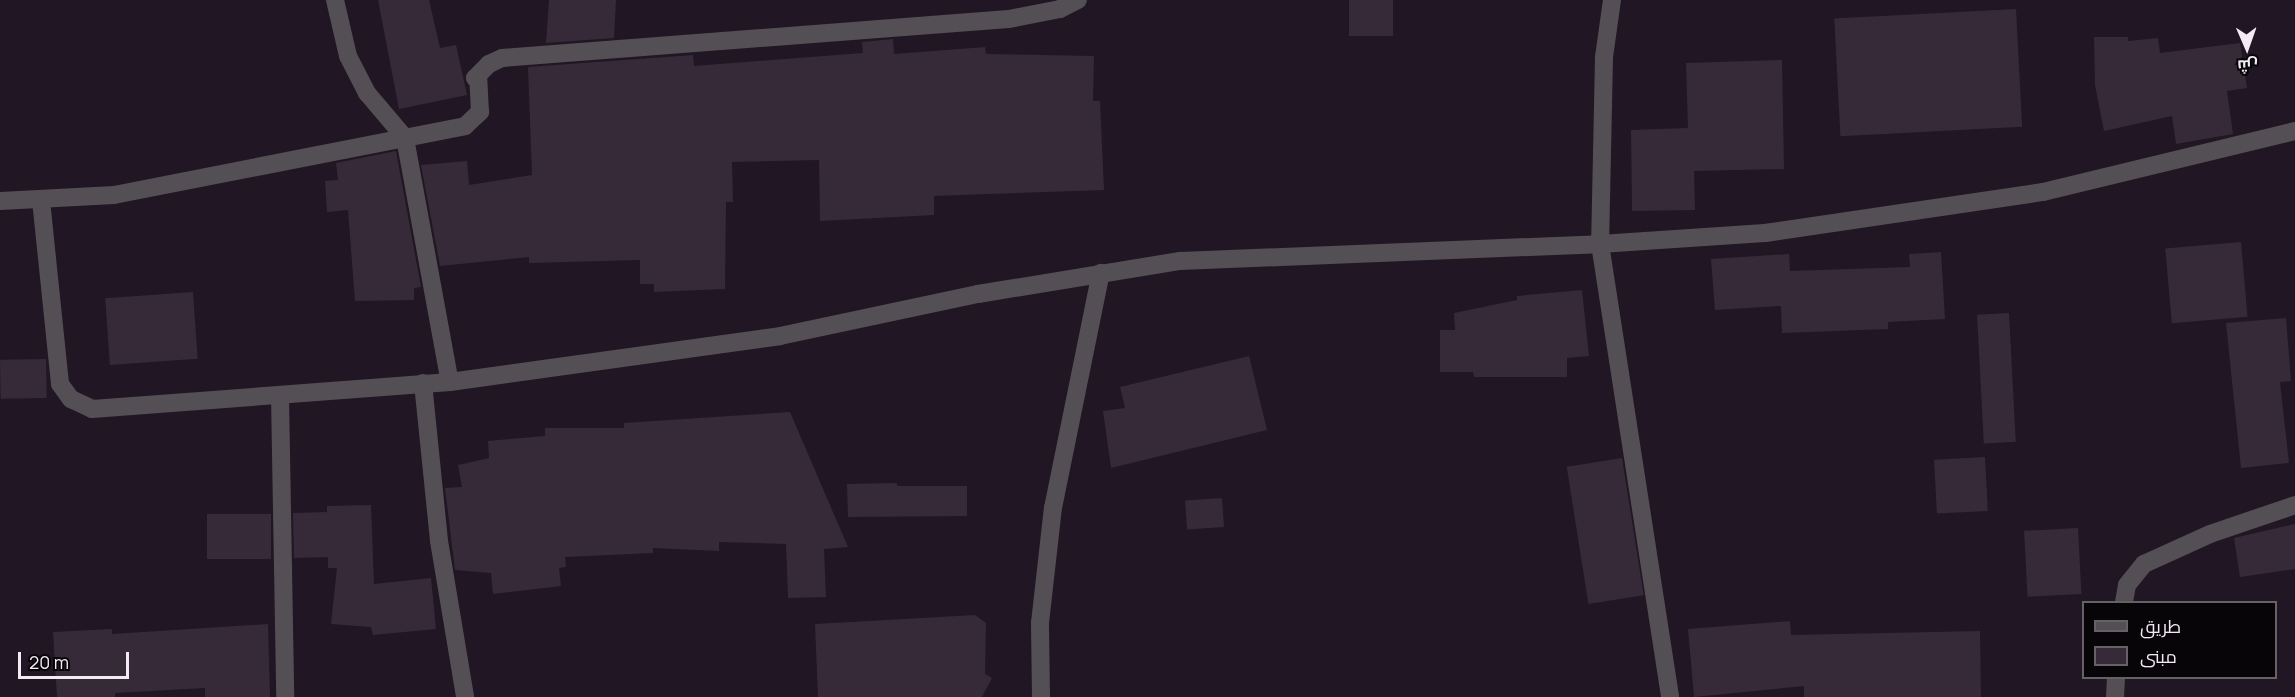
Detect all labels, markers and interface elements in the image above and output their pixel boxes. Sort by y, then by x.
north arrow [2217,18,2277,78]
text: ش [2237,55,2258,77]
legend [2082,601,2277,679]
text: طريق [2140,614,2181,638]
scale bar [21,640,132,678]
text: مبنى [2140,644,2177,668]
text: 20 m [29,650,69,674]

